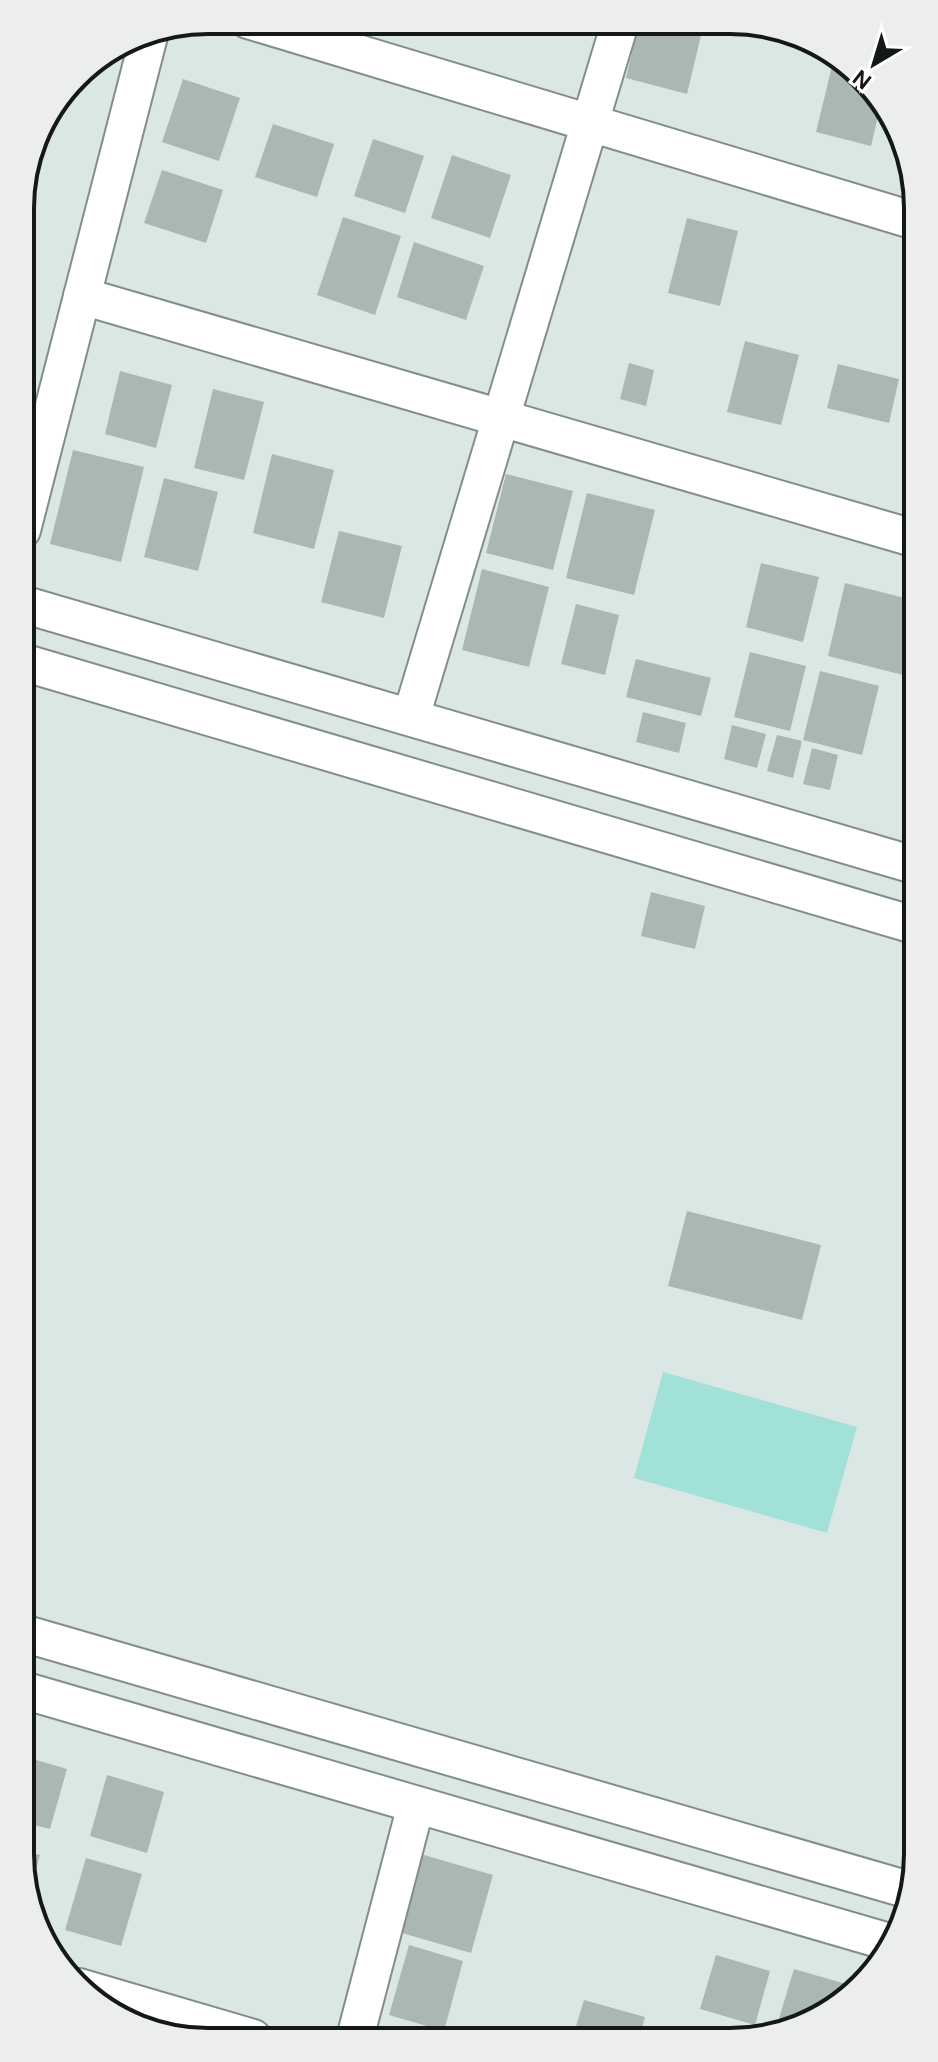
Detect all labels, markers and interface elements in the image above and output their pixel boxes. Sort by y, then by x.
north arrow [834,24,914,104]
text: N [847,63,877,96]

